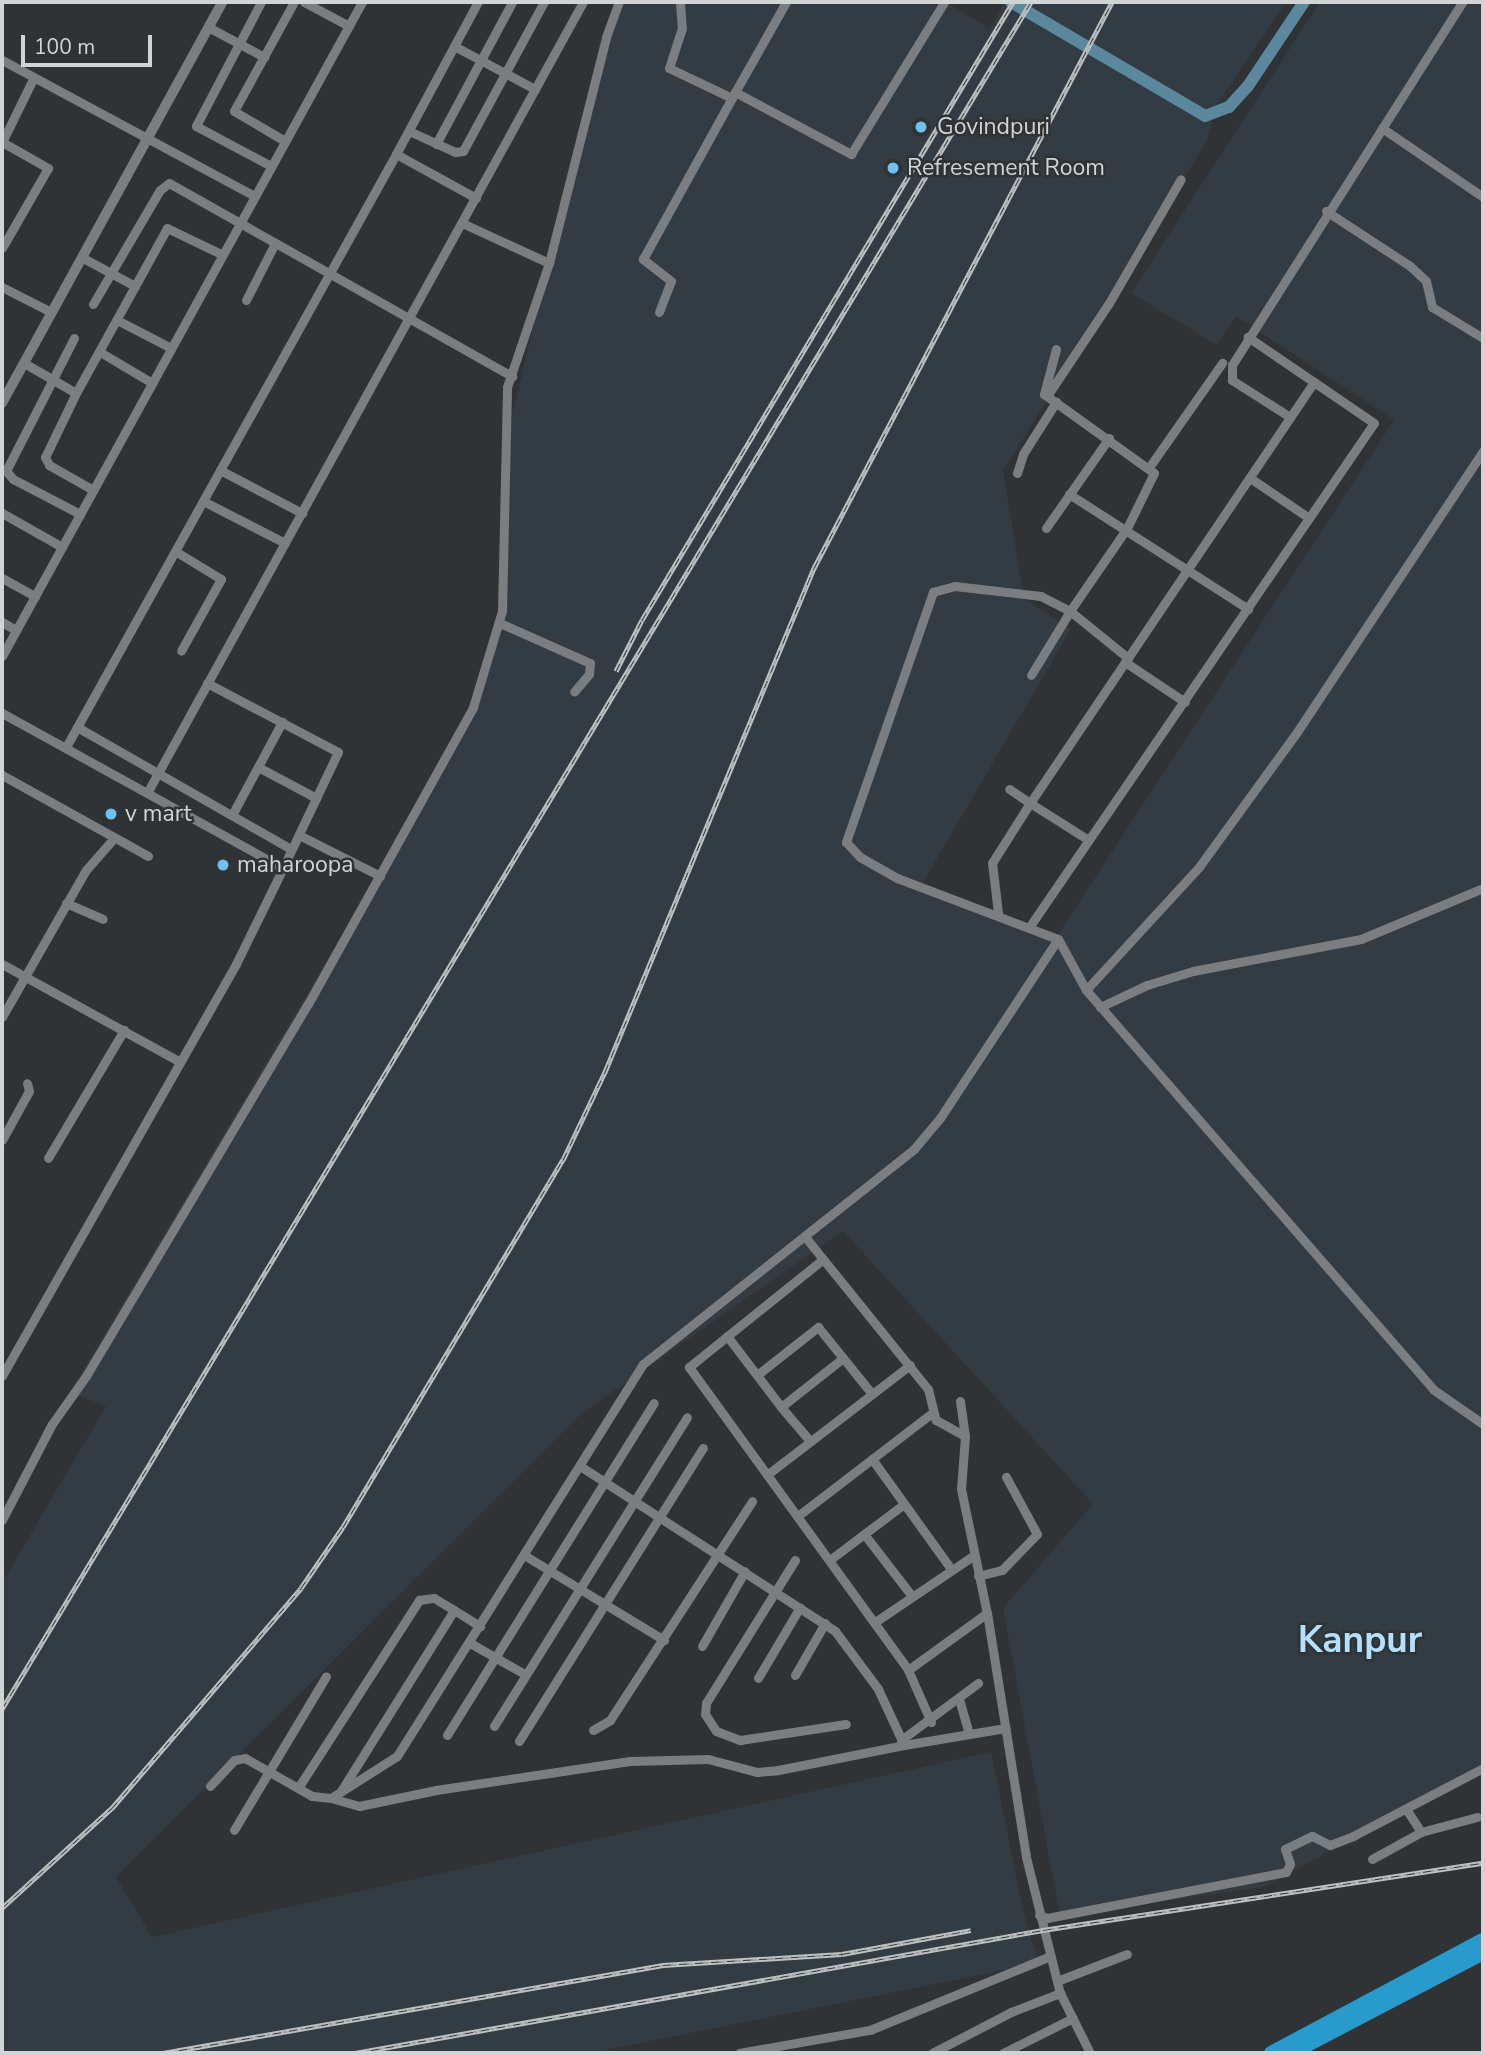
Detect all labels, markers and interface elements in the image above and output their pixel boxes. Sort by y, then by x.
scale bar [24,21,156,65]
text: 100 m [34,33,95,61]
place label: Govindpuri [937,113,1050,141]
marker: Govindpuri [911,117,931,137]
place label: Refresement Room [907,154,1105,182]
marker: Refresement Room [885,160,901,176]
place label: v mart [125,800,192,828]
marker: v mart [103,806,119,822]
place label: maharoopa [237,851,353,879]
marker: maharoopa [215,857,231,873]
district label: Kanpur [1298,1618,1422,1662]

